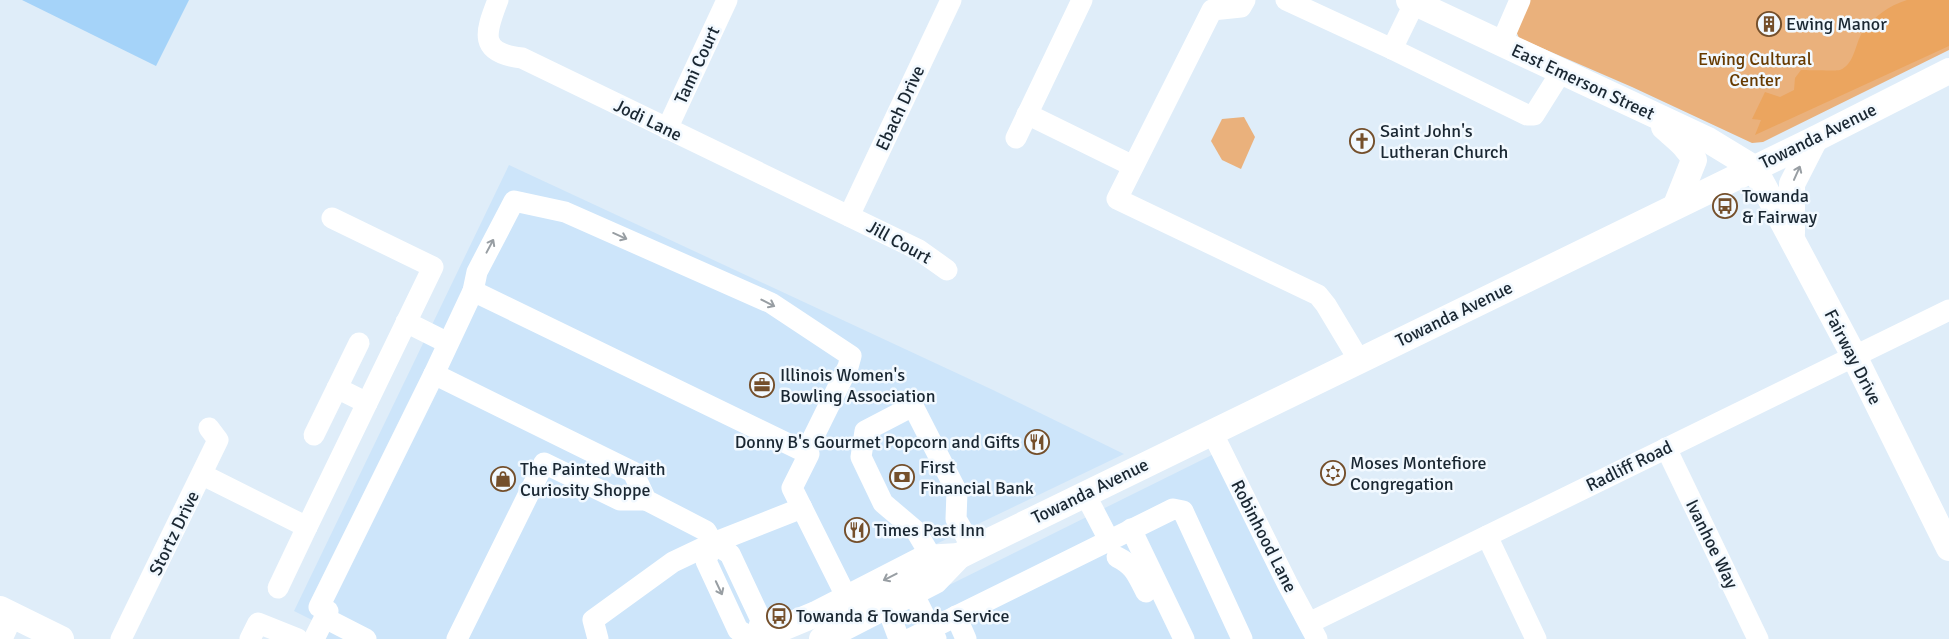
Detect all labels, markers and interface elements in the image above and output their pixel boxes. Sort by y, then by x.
building icon: Ewing Manor [1756,11,1782,37]
place label: Ewing Manor [1786,13,1887,35]
street label: Tami Court [669,23,725,107]
street label: East Emerson Street [1508,39,1658,125]
park label: Ewing Cultural Center [1698,48,1812,91]
street label: Ebach Drive [871,62,929,154]
street label: Jodi Lane [610,94,686,146]
street label: Towanda Avenue [1756,98,1880,174]
place label: Saint John's Lutheran Church [1380,120,1508,163]
church icon: Saint John's Lutheran Church [1349,128,1375,154]
one-way arrow [1793,166,1802,181]
place label: Towanda & Fairway [1742,185,1818,228]
bus stop icon: Towanda & Fairway [1712,193,1738,219]
street label: Jill Court [863,215,935,269]
one-way arrow [612,232,627,242]
one-way arrow [485,238,495,253]
street label: Towanda Avenue [1392,276,1516,352]
one-way arrow [760,298,775,308]
street label: Fairway Drive [1820,306,1886,408]
place label: Illinois Women's Bowling Association [780,364,936,407]
office icon: Illinois Women's Bowling Association [749,372,775,398]
restaurant icon: Donny B's Gourmet Popcorn and Gifts [1024,429,1050,455]
place label: Donny B's Gourmet Popcorn and Gifts [735,431,1020,453]
street label: Radliff Road [1582,436,1676,496]
place label: Moses Montefiore Congregation [1350,452,1487,495]
street label: Towanda Avenue [1028,453,1152,529]
place label: First Financial Bank [920,456,1034,499]
place label: The Painted Wraith Curiosity Shoppe [520,458,666,501]
synagogue icon: Moses Montefiore Congregation [1320,460,1346,486]
bank icon: First Financial Bank [889,464,915,490]
shop icon: The Painted Wraith Curiosity Shoppe [490,466,516,492]
street label: Robinhood Lane [1226,476,1302,596]
street label: Stortz Drive [144,487,204,579]
street label: Ivanhoe Way [1681,496,1743,593]
restaurant icon: Times Past Inn [844,517,870,543]
place label: Times Past Inn [874,519,985,541]
one-way arrow [883,573,898,582]
one-way arrow [714,580,724,595]
bus stop icon: Towanda & Towanda Service [766,603,792,629]
place label: Towanda & Towanda Service [796,605,1009,627]

